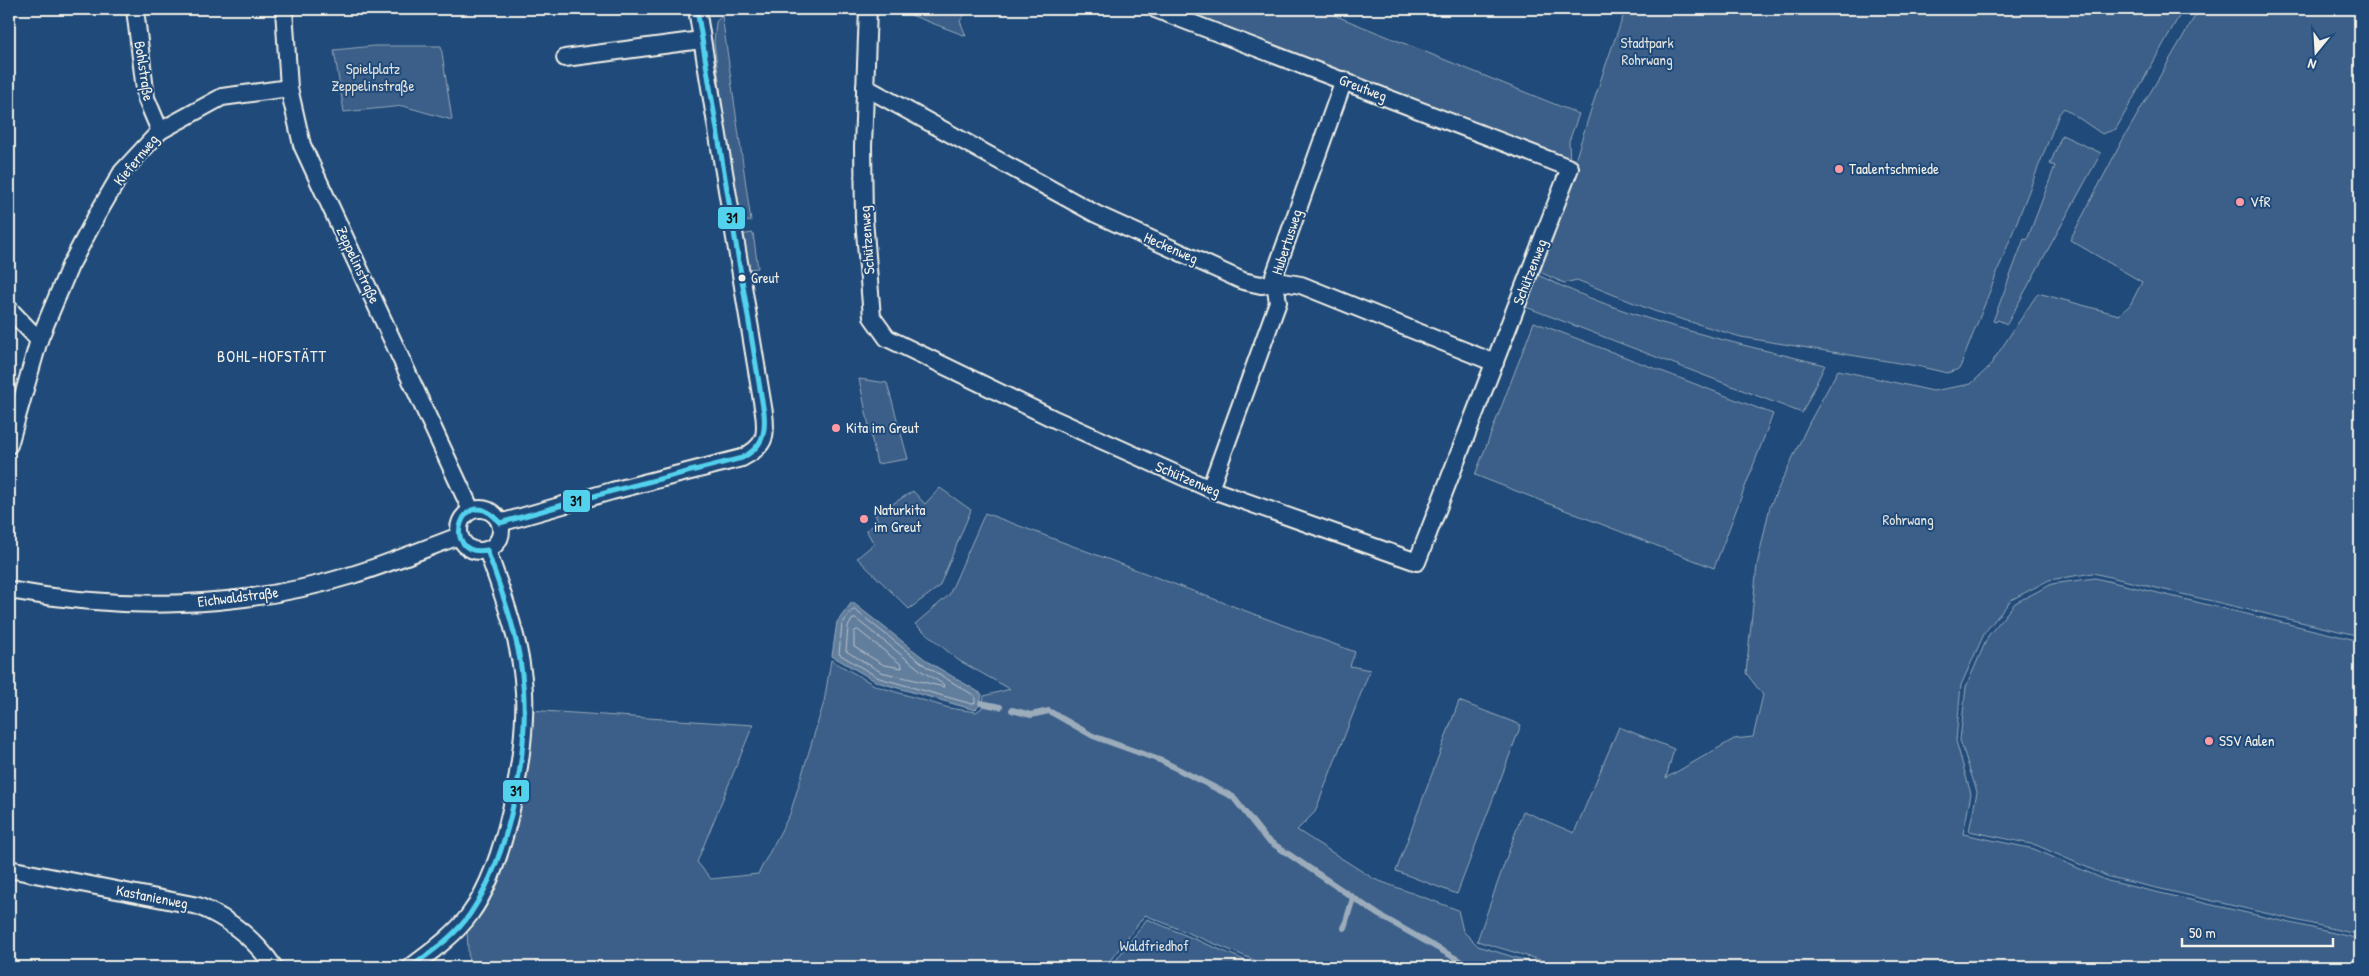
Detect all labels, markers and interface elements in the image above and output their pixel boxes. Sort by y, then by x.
north arrow [2292,28,2342,78]
park label: Stadtpark Rohrwang [1620,32,1674,70]
street label: Bohlstraße [129,39,160,102]
text: N [2305,54,2318,75]
park label: Spielplatz Zeppelinstraße [331,58,415,96]
street label: Greutweg [1336,69,1390,106]
street label: Kiefernweg [108,129,163,190]
place label: Taalentschmiede [1849,158,1939,179]
marker: Taalentschmiede [1833,163,1845,175]
place label: VfR [2250,191,2271,212]
marker: VfR [2234,196,2246,208]
street label: Schützenweg [854,205,879,275]
line badge: 31 [717,206,746,230]
street label: Hubertusweg [1266,206,1307,277]
text: 31 [726,208,738,227]
street label: Zeppelinstraße [331,223,386,307]
street label: Heckenweg [1141,226,1202,269]
street label: Schützenweg [1507,236,1552,308]
place label: Greut [751,268,779,287]
marker: Greut [737,273,747,283]
district label: BOHL-HOFSTÄTT [217,345,327,367]
place label: Kita im Greut [846,417,920,438]
marker: Kita im Greut [830,422,842,434]
street label: Schützenweg [1152,455,1224,502]
line badge: 31 [562,489,591,513]
text: 31 [570,491,582,510]
place label: Naturkita im Greut [874,499,926,537]
park label: Rohrwang [1882,509,1934,530]
marker: Naturkita im Greut [858,513,870,525]
street label: Eichwaldstraße [196,581,280,612]
place label: SSV Aalen [2219,730,2275,751]
marker: SSV Aalen [2203,735,2215,747]
line badge: 31 [502,779,530,803]
text: 31 [510,781,522,800]
street label: Kastanienweg [114,879,190,914]
scale bar [2182,916,2333,948]
text: 50 m [2189,922,2216,943]
park label: Waldfriedhof [1119,935,1189,956]

